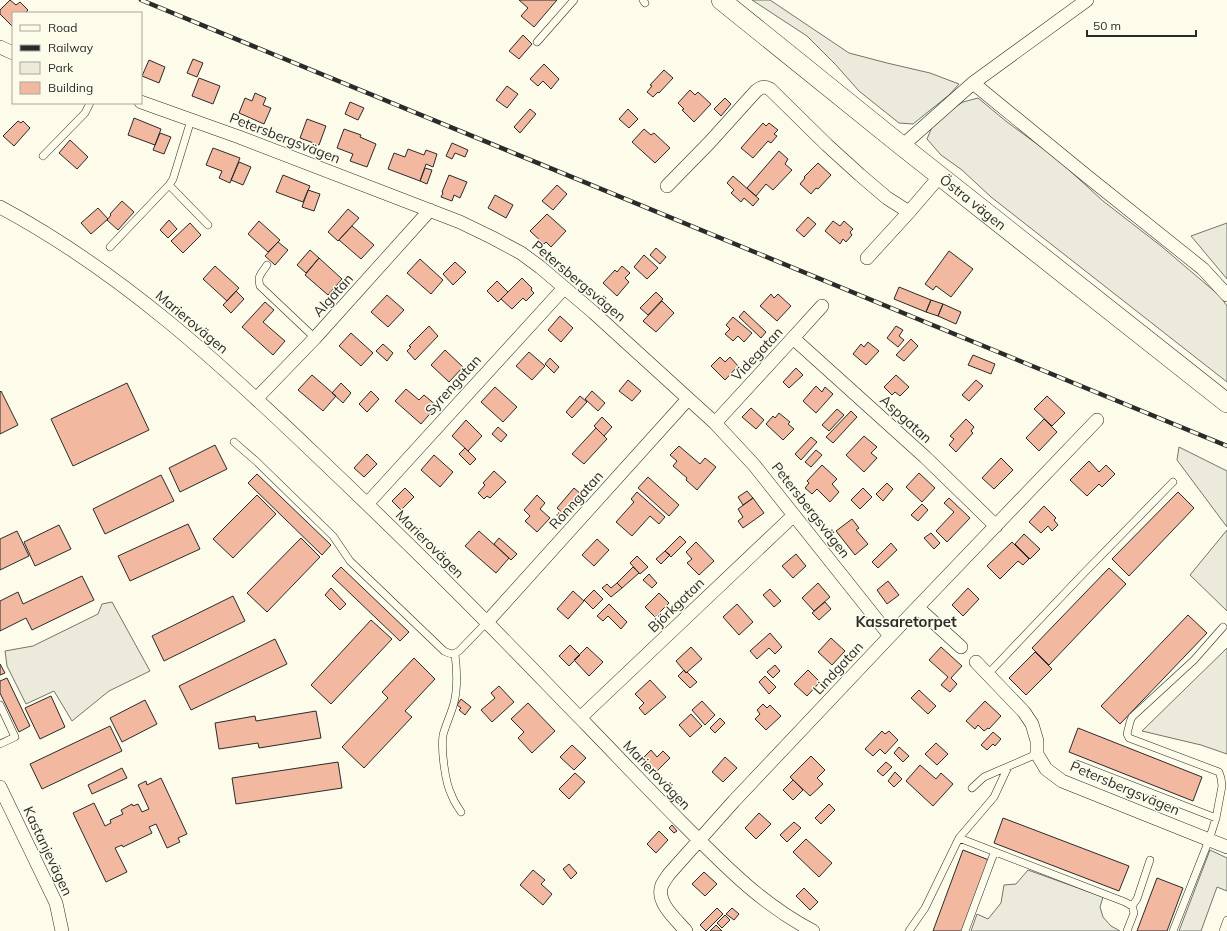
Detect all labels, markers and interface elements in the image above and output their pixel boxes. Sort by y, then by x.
legend [12,12,142,104]
scale bar [1087,12,1196,38]
text: 50 m [1093,18,1121,33]
text: Road [48,20,77,35]
text: Railway [48,40,94,55]
text: Park [48,60,74,75]
text: Building [48,80,93,95]
street label: Petersbergsvägen [227,109,343,167]
street label: Östra vägen [936,170,1010,234]
street label: Petersbergsvägen [528,236,630,326]
street label: Algatan [309,270,357,320]
street label: Marierovägen [152,286,232,358]
street label: Videgatan [727,323,787,385]
street label: Syrengatan [421,351,485,419]
street label: Aspgatan [876,391,936,447]
street label: Petersbergsvägen [768,458,854,562]
street label: Rönngatan [545,467,607,533]
street label: Marierovägen [392,506,468,582]
street label: Björkgatan [644,574,708,636]
district label: Kassaretorpet [855,612,957,631]
street label: Lindgatan [809,638,867,698]
street label: Marierovägen [619,737,695,813]
street label: Petersbergsvägen [1068,757,1182,819]
street label: Kastanjevägen [19,803,77,899]

